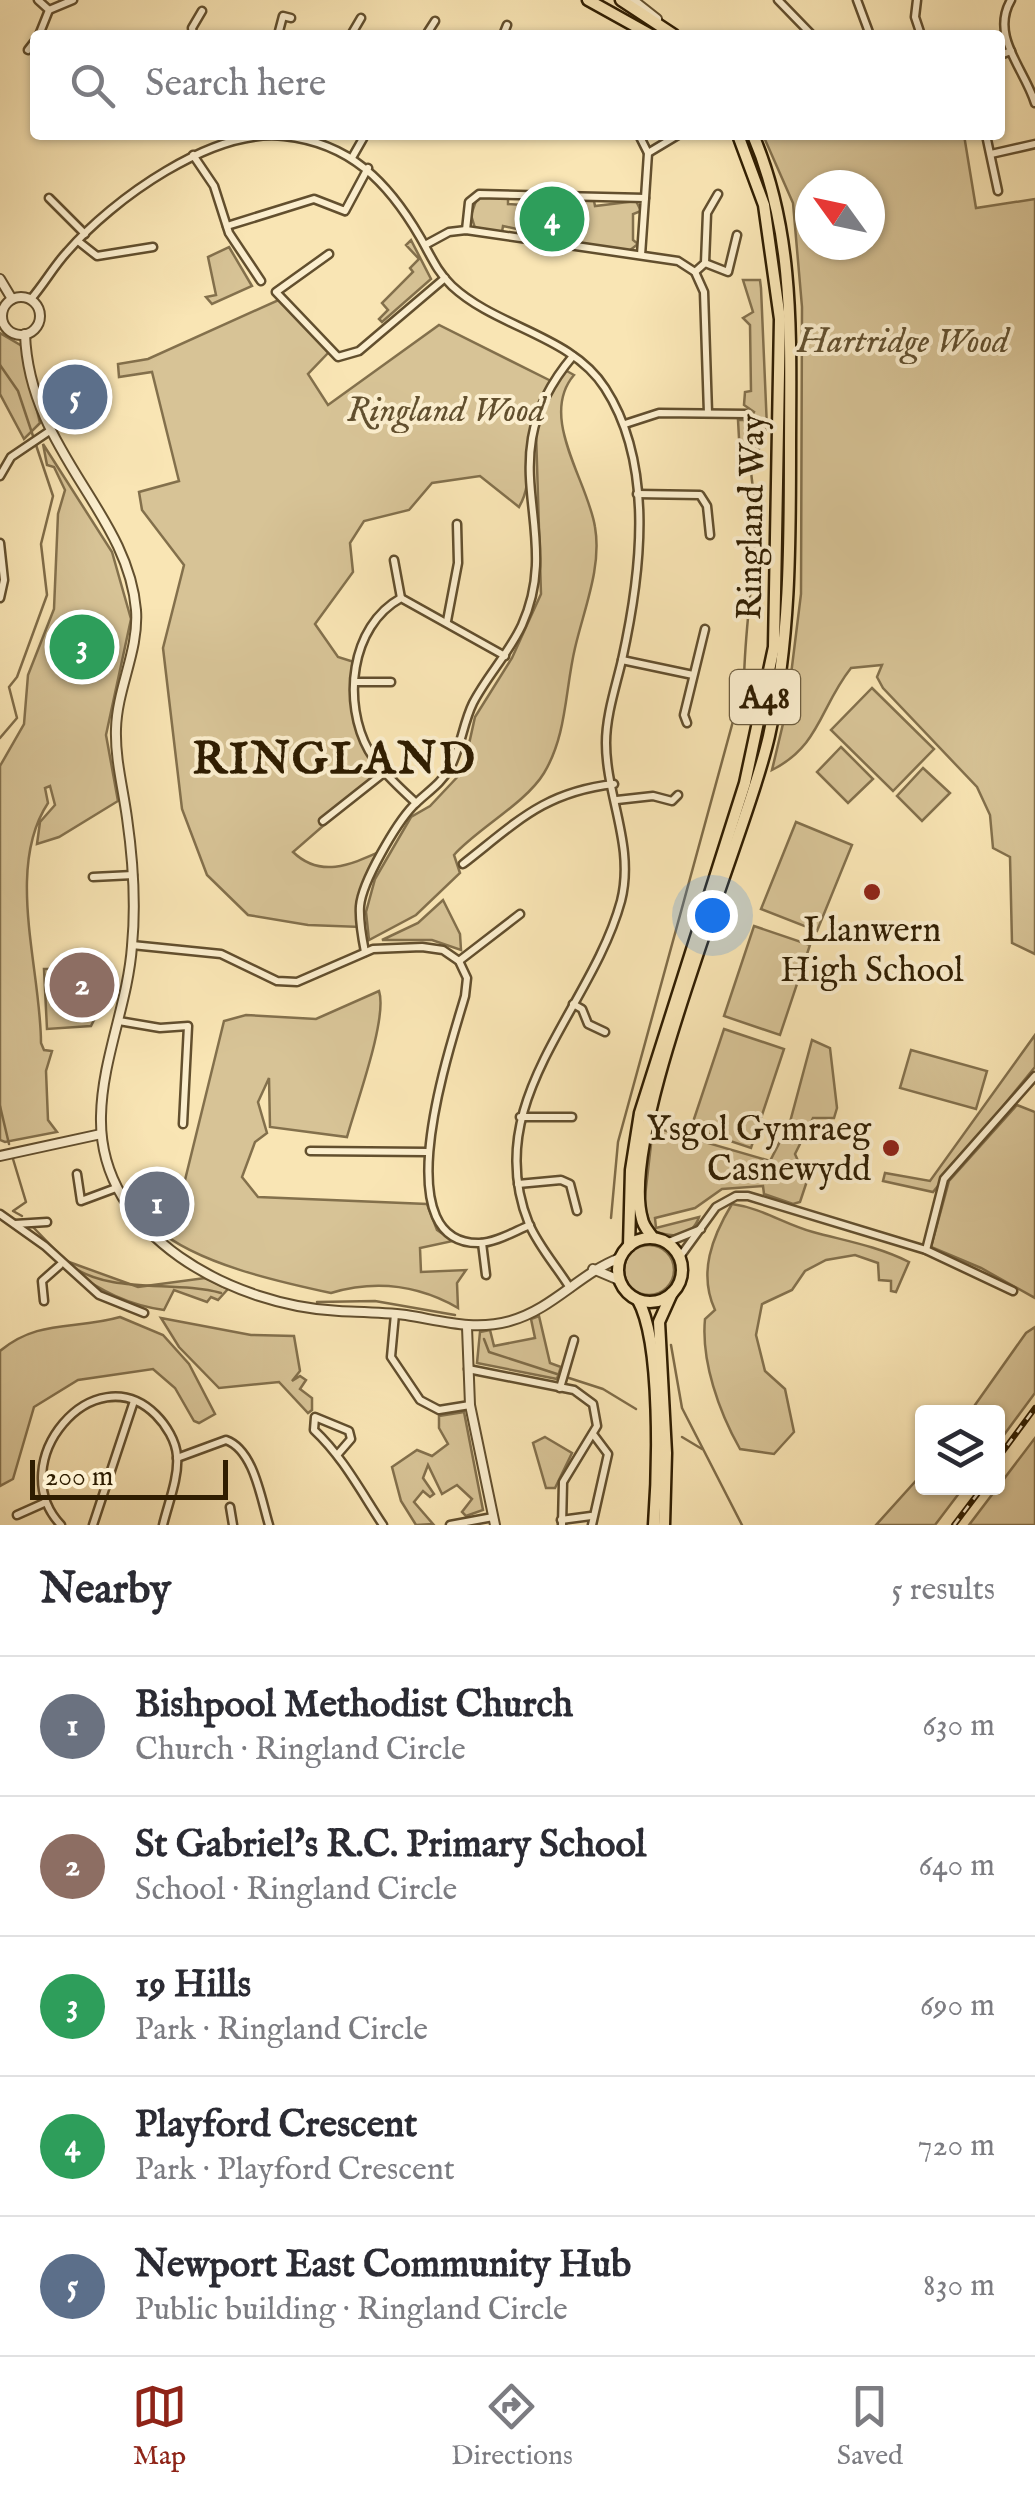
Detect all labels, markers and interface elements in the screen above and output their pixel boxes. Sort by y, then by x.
search box [30,30,1005,140]
icon: search [65,58,120,113]
text: Search here [145,61,326,109]
north arrow [795,170,885,260]
pin: 4 [520,182,584,256]
park label: Hartridge Wood [796,320,1011,365]
pin: 5 [42,360,108,434]
park label: Ringland Wood [347,389,548,434]
street label: Ringland Way [728,413,777,621]
pin: 3 [49,610,114,684]
road number: A48 [730,670,800,724]
district label: RINGLAND [193,732,477,789]
marker: Llanwern High School [861,881,883,903]
your location [687,890,738,941]
place label: Llanwern High School [780,909,964,994]
pin: 2 [49,948,114,1022]
place label: Ysgol Gymraeg Casnewydd [646,1108,872,1193]
marker: Ysgol Gymraeg Casnewydd [880,1137,902,1159]
pin: 1 [124,1166,190,1242]
map controls [915,1405,1005,1495]
button: layers [915,1405,1005,1495]
scale bar [30,1455,228,1500]
text: 200 m [45,1460,113,1495]
text: Nearby [40,1564,171,1617]
text: 5 results [891,1570,995,1611]
text: Bishpool Methodist Church [135,1682,573,1730]
text: 1 [67,1706,78,1747]
text: 630 m [922,1706,995,1747]
text: Church · Ringland Circle [135,1730,466,1771]
text: St Gabriel's R.C. Primary School [135,1822,646,1870]
text: 2 [65,1846,80,1887]
text: 640 m [918,1846,995,1887]
text: School · Ringland Circle [135,1870,457,1911]
text: 19 Hills [135,1962,251,2010]
text: 3 [67,1986,78,2027]
text: 690 m [920,1986,995,2027]
text: Park · Ringland Circle [135,2010,428,2051]
text: Playford Crescent [135,2102,417,2150]
text: 4 [65,2126,80,2167]
text: 720 m [918,2126,995,2167]
text: Park · Playford Crescent [135,2150,455,2191]
text: Newport East Community Hub [135,2242,631,2290]
text: 5 [67,2266,78,2307]
text: 830 m [923,2266,995,2307]
text: Public building · Ringland Circle [135,2290,568,2331]
tab: Map [132,2379,187,2474]
tab: Directions [451,2379,573,2474]
tab: Saved [837,2379,903,2474]

